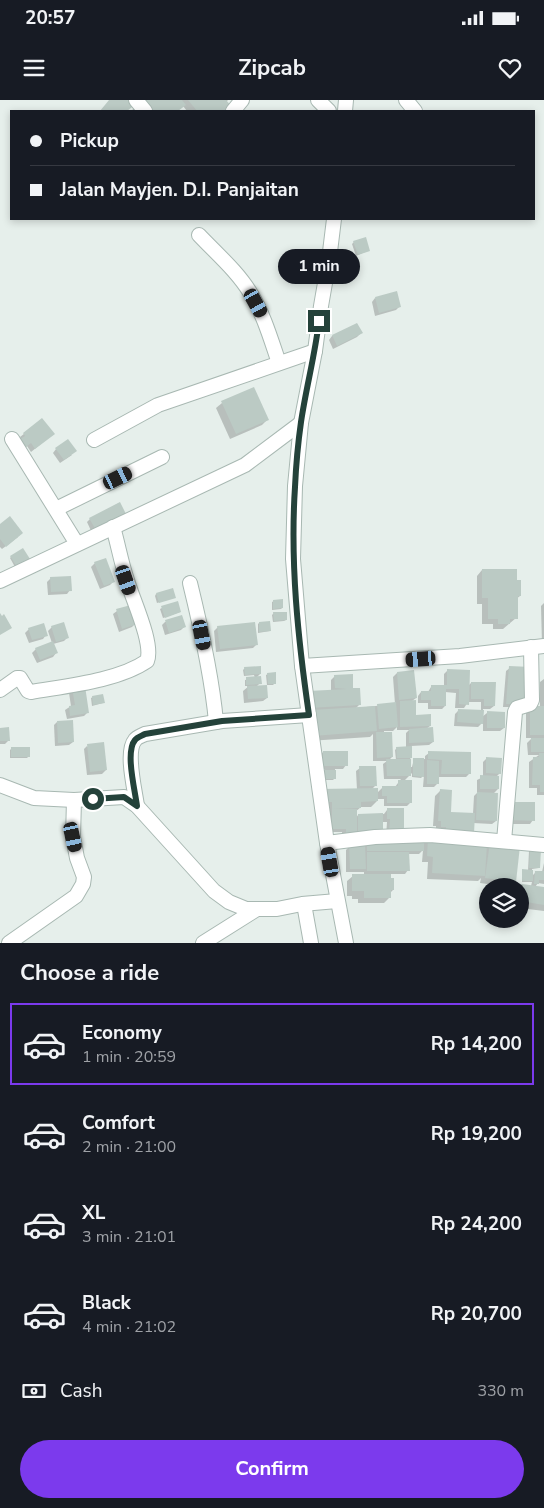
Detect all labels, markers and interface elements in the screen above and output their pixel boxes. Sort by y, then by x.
text: 20:57 [25,5,75,31]
text: Zipcab [238,53,306,83]
icon: menu [20,54,48,82]
icon: heart [496,54,524,82]
text: Pickup [60,128,119,154]
text: Jalan Mayjen. D.I. Panjaitan [60,177,299,203]
callout: 1 min [278,248,360,284]
text: 1 min [298,255,340,277]
car [242,286,269,320]
route end [308,310,330,332]
car [101,465,134,491]
car [114,563,137,597]
car [191,619,212,651]
car [405,650,436,668]
route start [82,788,104,810]
car [62,821,83,853]
car [320,846,339,878]
map controls [479,878,529,928]
button: layers [479,878,529,928]
text: Choose a ride [20,958,159,988]
text: Economy [82,1020,162,1046]
icon: car [22,1022,67,1067]
text: Rp 14,200 [431,1031,522,1057]
text: 1 min · 20:59 [82,1046,176,1068]
text: Comfort [82,1110,155,1136]
icon: car [22,1112,67,1157]
text: Rp 19,200 [431,1121,522,1147]
text: 2 min · 21:00 [82,1136,176,1158]
text: XL [82,1200,105,1226]
icon: car [22,1202,67,1247]
text: Rp 24,200 [431,1211,522,1237]
text: 3 min · 21:01 [82,1226,176,1248]
text: Black [82,1290,131,1316]
icon: car [22,1292,67,1337]
text: Rp 20,700 [431,1301,522,1327]
text: 4 min · 21:02 [82,1316,176,1338]
icon: cash [20,1377,48,1405]
text: Cash [60,1378,102,1404]
text: 330 m [477,1380,524,1402]
button: Confirm [20,1440,524,1498]

